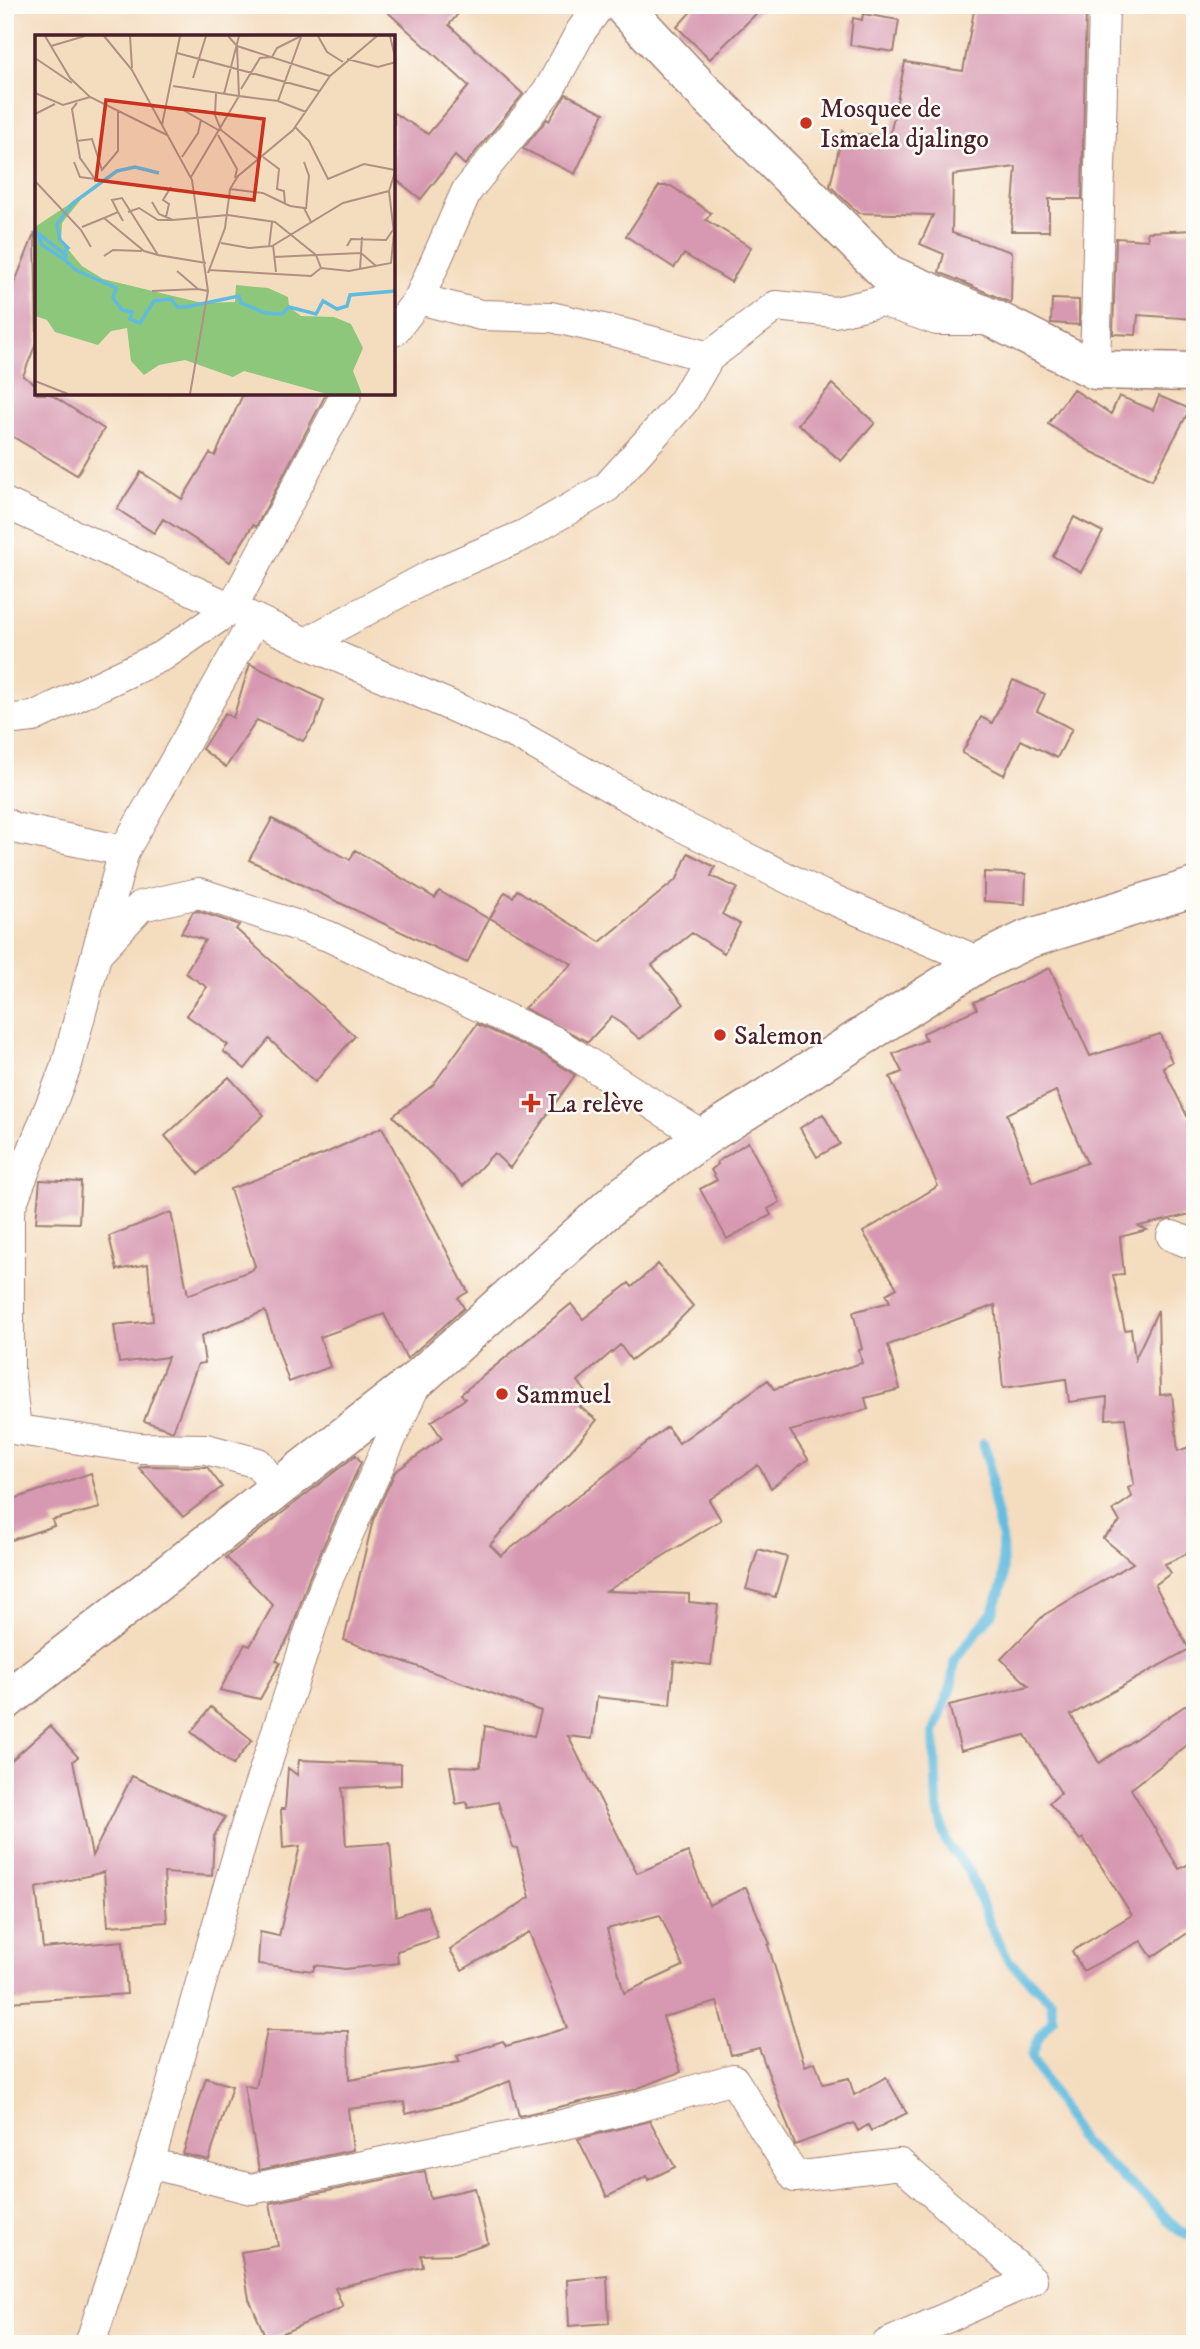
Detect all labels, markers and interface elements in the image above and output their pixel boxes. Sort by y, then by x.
inset map [35,35,396,396]
place label: Mosquee de Ismaela djalingo [820,93,989,156]
marker: Mosquee de Ismaela djalingo [798,115,814,131]
place label: Salemon [734,1020,823,1053]
marker: Salemon [712,1027,728,1043]
place label: La relève [547,1088,643,1121]
marker: La relève [521,1093,541,1113]
place label: Sammuel [516,1379,611,1412]
marker: Sammuel [494,1386,510,1402]

